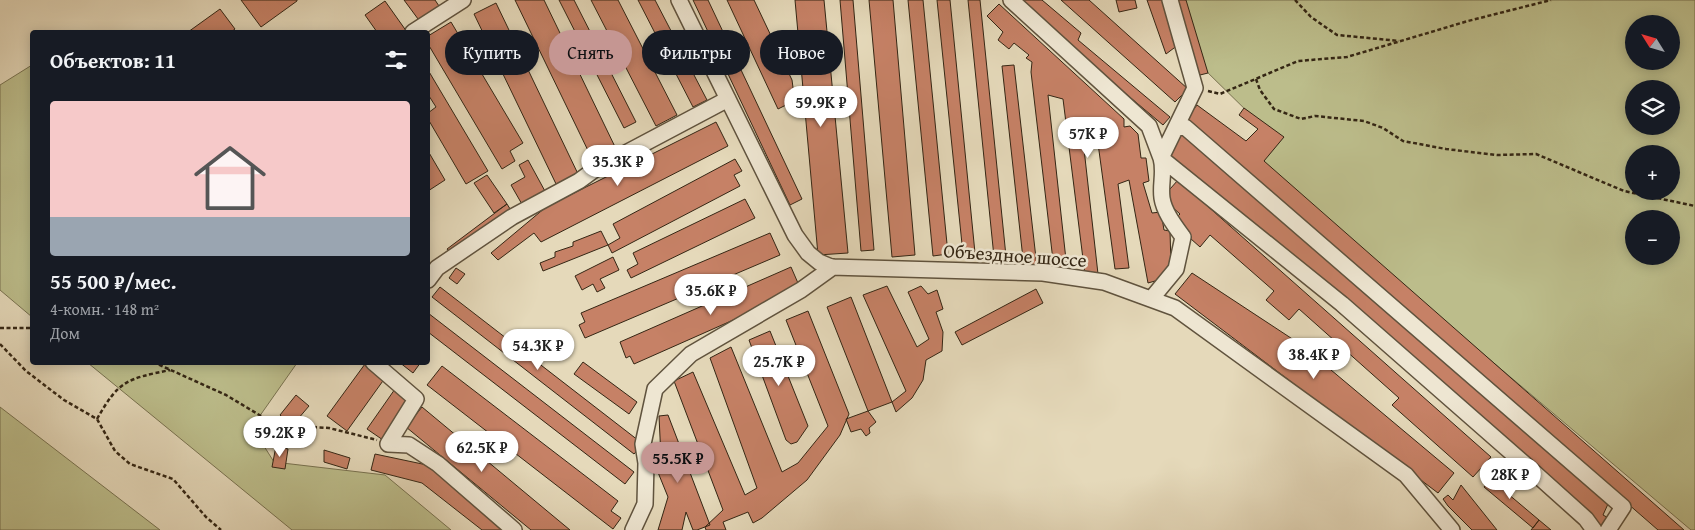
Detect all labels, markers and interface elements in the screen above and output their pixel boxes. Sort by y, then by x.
north arrow [1625,15,1680,70]
map controls [1625,15,1680,265]
chip: Купить [445,30,539,75]
chip: Снять [549,30,632,75]
chip: Фильтры [642,30,750,75]
chip: Новое [760,30,843,75]
text: Объектов: 11 [50,45,176,76]
icon: filters [382,46,410,74]
button: layers [1625,80,1680,135]
pin: 59.9K ₽ [775,86,867,128]
text: 59.9K ₽ [795,90,847,114]
pin: 57K ₽ [1053,116,1123,159]
text: 57K ₽ [1069,121,1107,145]
icon: home [185,133,275,223]
pin: 35.3K ₽ [572,144,664,187]
button: + [1625,145,1680,200]
text: 35.3K ₽ [592,149,644,173]
button: − [1625,210,1680,265]
street label: Объездное шоссе [942,236,1088,274]
text: 55 500 ₽/мес. [50,266,176,297]
pin: 35.6K ₽ [665,274,757,316]
text: 35.6K ₽ [685,278,737,302]
text: 4-комн. · 148 m² [50,297,159,321]
text: Дом [50,321,80,345]
pin: 54.3K ₽ [492,328,584,371]
text: 54.3K ₽ [512,333,564,357]
pin: 38.4K ₽ [1268,338,1360,380]
text: 38.4K ₽ [1288,342,1340,366]
pin: 25.7K ₽ [733,344,825,387]
text: 25.7K ₽ [753,349,805,373]
pin: 59.2K ₽ [234,416,326,458]
text: 59.2K ₽ [254,420,306,444]
pin: 62.5K ₽ [436,430,528,473]
text: 62.5K ₽ [456,435,508,459]
pin: 55.5K ₽ [632,442,724,484]
text: 55.5K ₽ [652,446,704,470]
pin: 28K ₽ [1475,458,1545,500]
text: 28K ₽ [1491,462,1529,486]

